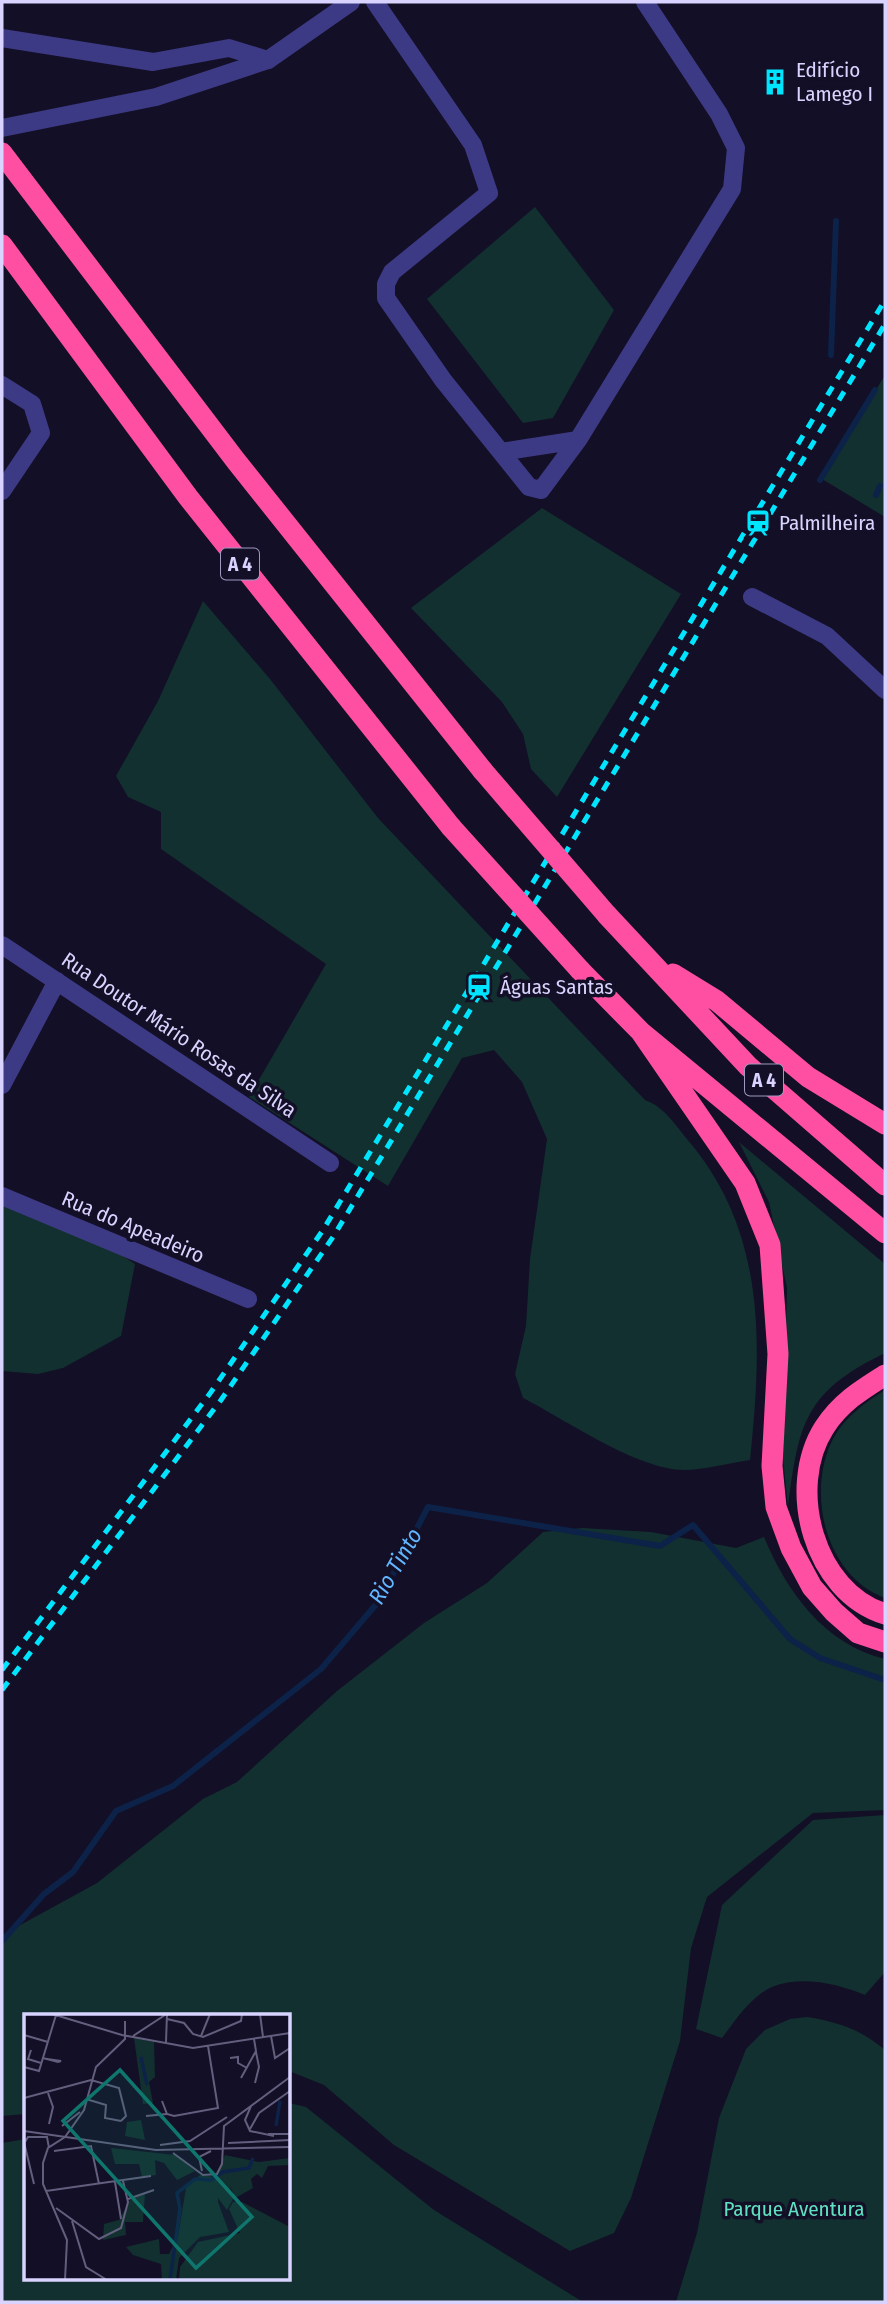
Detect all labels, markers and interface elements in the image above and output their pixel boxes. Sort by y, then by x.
place label: Edifício Lamego I [796,57,873,107]
building icon: Edifício Lamego I [760,67,790,97]
station icon: Palmilheira [743,508,773,538]
place label: Palmilheira [779,510,875,536]
road number: A 4 [221,548,259,580]
street label: Rua Doutor Mário Rosas da Silva [57,947,301,1123]
station icon: Águas Santas [464,972,494,1002]
place label: Águas Santas [500,974,613,1000]
road number: A 4 [745,1064,783,1096]
street label: Rua do Apeadeiro [58,1185,208,1269]
water label: Rio Tinto [362,1523,428,1609]
inset map [24,2014,290,2280]
park label: Parque Aventura [723,2196,865,2222]

